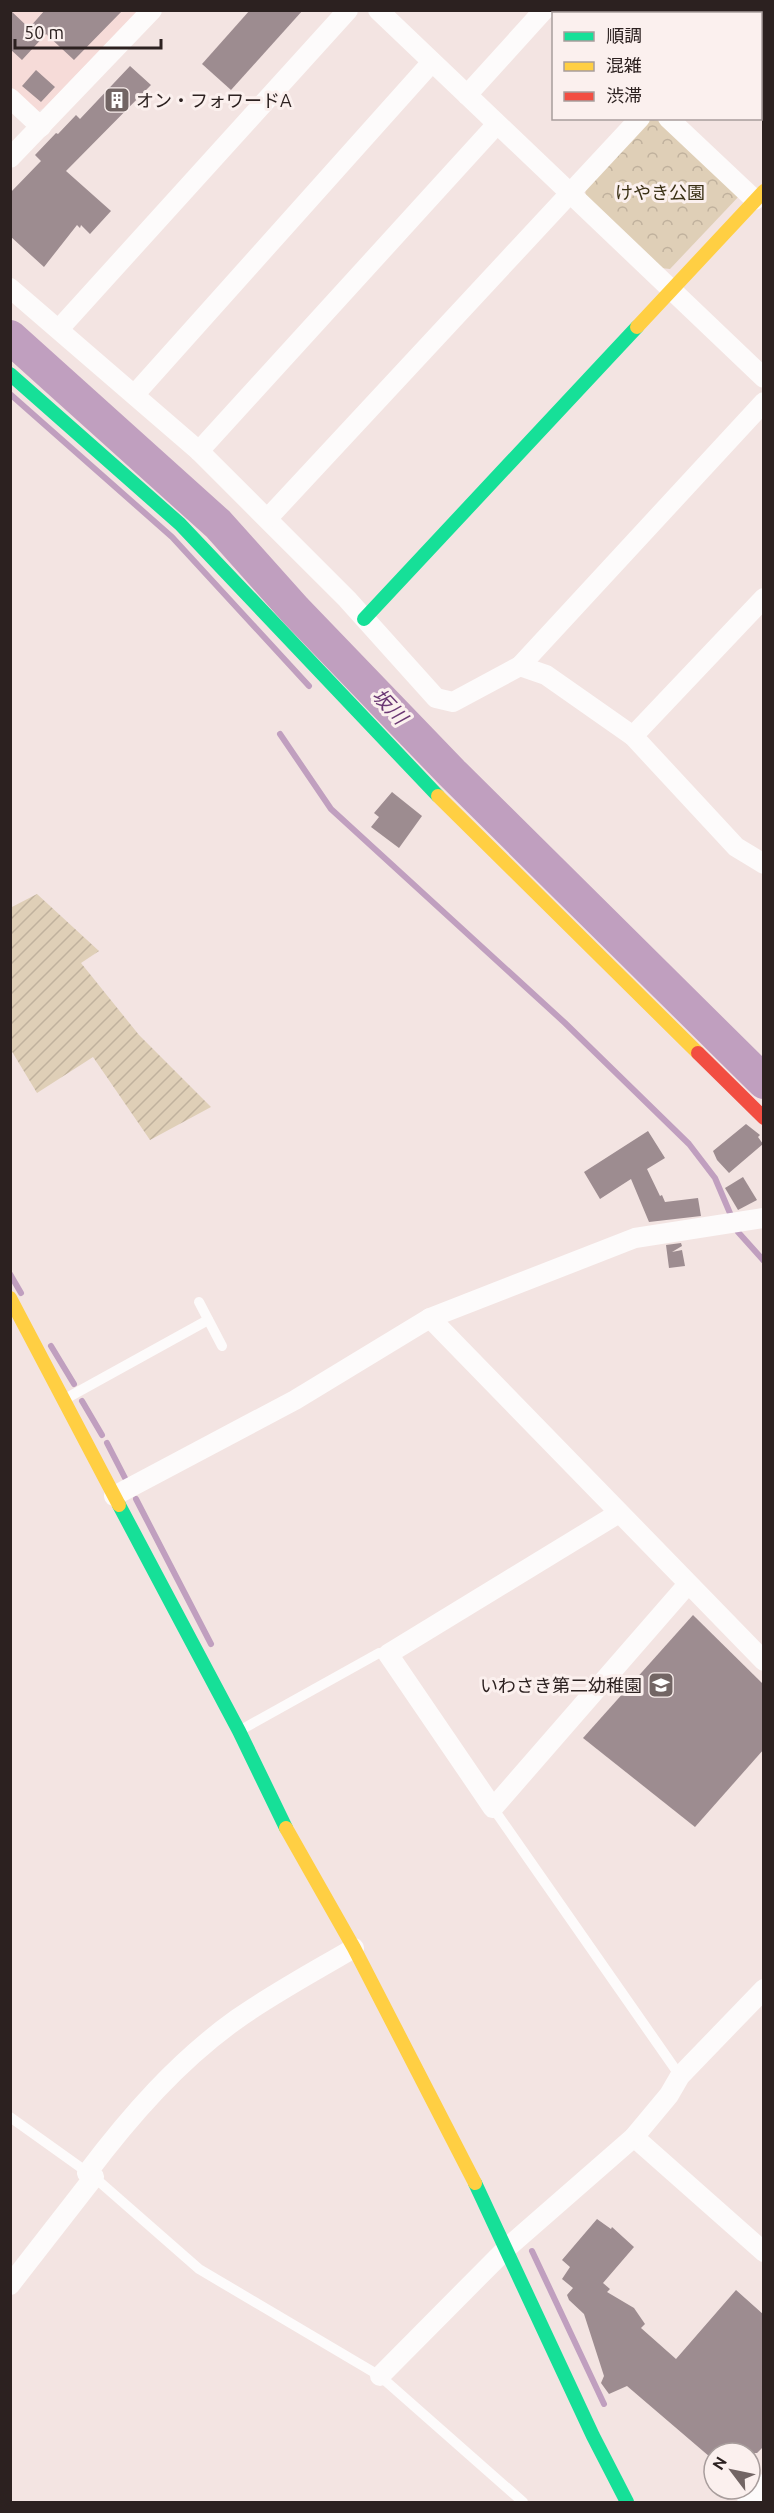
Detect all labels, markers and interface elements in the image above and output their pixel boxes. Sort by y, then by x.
scale bar [15,12,160,50]
legend [552,12,762,120]
text: 50 m [24,22,64,42]
text: 順調 [606,25,642,45]
text: 混雑 [606,55,642,75]
building icon: オン・フォワードA [102,85,132,115]
text: 渋滞 [606,85,642,105]
place label: オン・フォワードA [136,90,292,110]
park label: けやき公園 [615,182,705,202]
water label: 坂川 [368,684,413,730]
school or university icon: いわさき第二幼稚園 [646,1670,676,1700]
place label: いわさき第二幼稚園 [480,1675,642,1695]
north arrow [702,2441,762,2501]
text: N [708,2453,730,2473]

